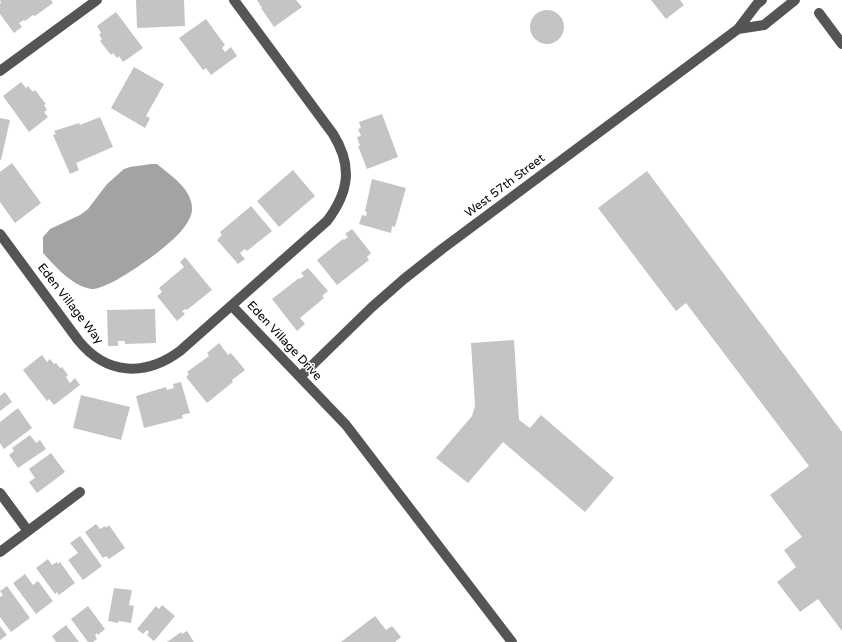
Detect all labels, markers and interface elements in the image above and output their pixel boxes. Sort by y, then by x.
street label: West 57th Street [462,151,548,221]
street label: Eden Village Way [34,261,106,347]
street label: Eden Village Drive [244,298,324,384]

